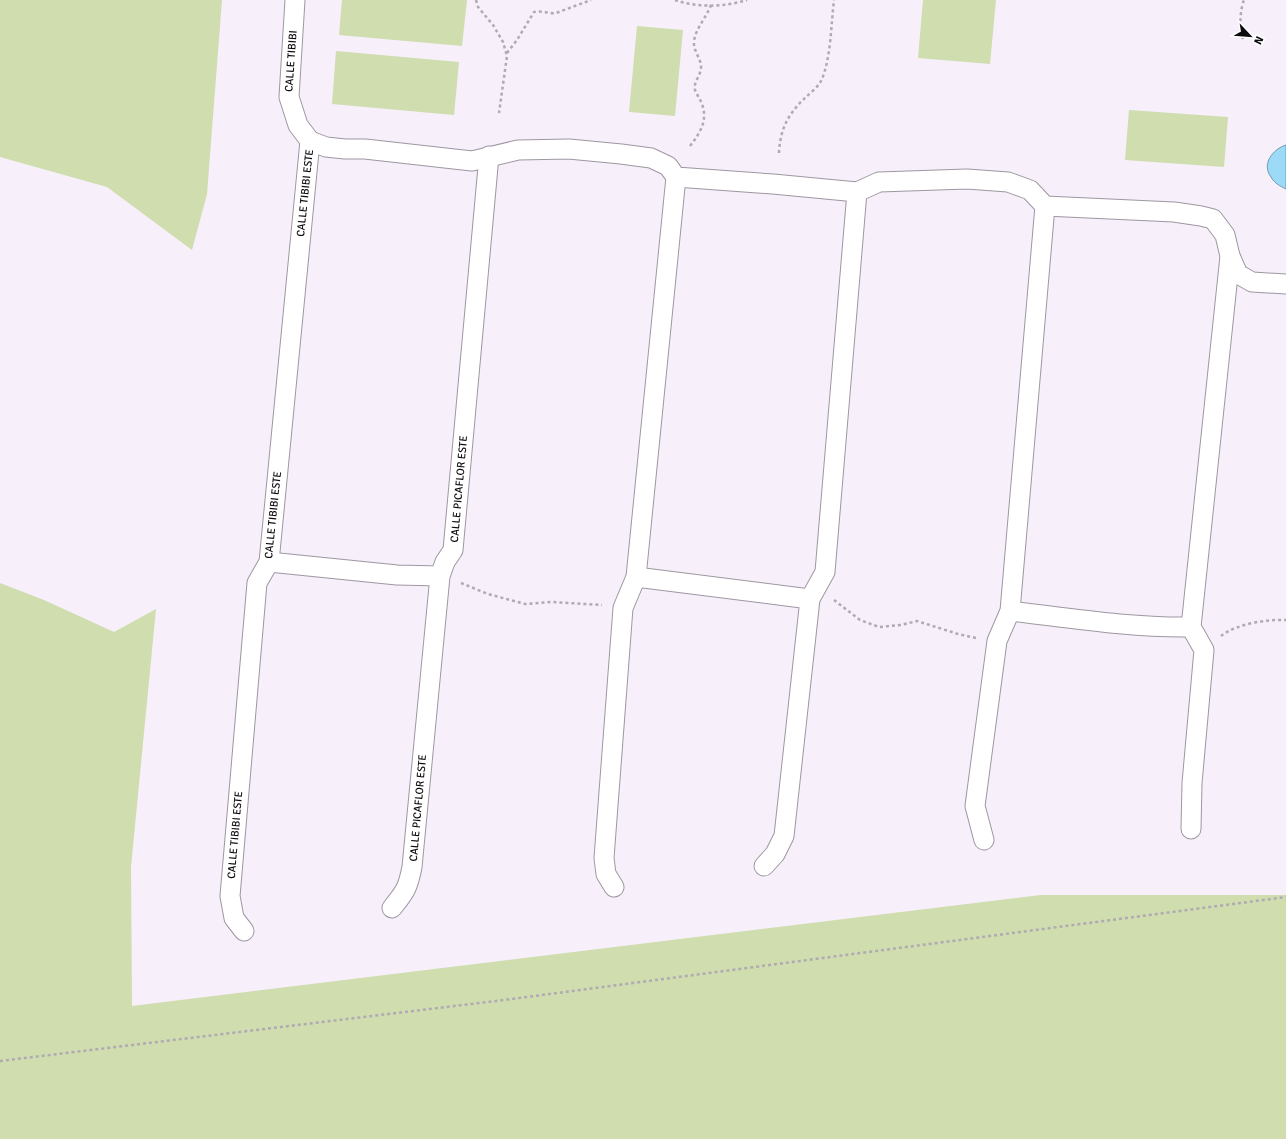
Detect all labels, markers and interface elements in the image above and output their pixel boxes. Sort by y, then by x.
north arrow [1230,16,1270,56]
street label: CALLE TIBIBI [282,30,300,92]
text: N [1251,34,1266,46]
street label: CALLE TIBIBI ESTE [294,149,316,237]
street label: CALLE PICAFLOR ESTE [448,435,470,543]
street label: CALLE TIBIBI ESTE [262,471,284,559]
street label: CALLE PICAFLOR ESTE [407,754,429,862]
street label: CALLE TIBIBI ESTE [225,791,245,879]

